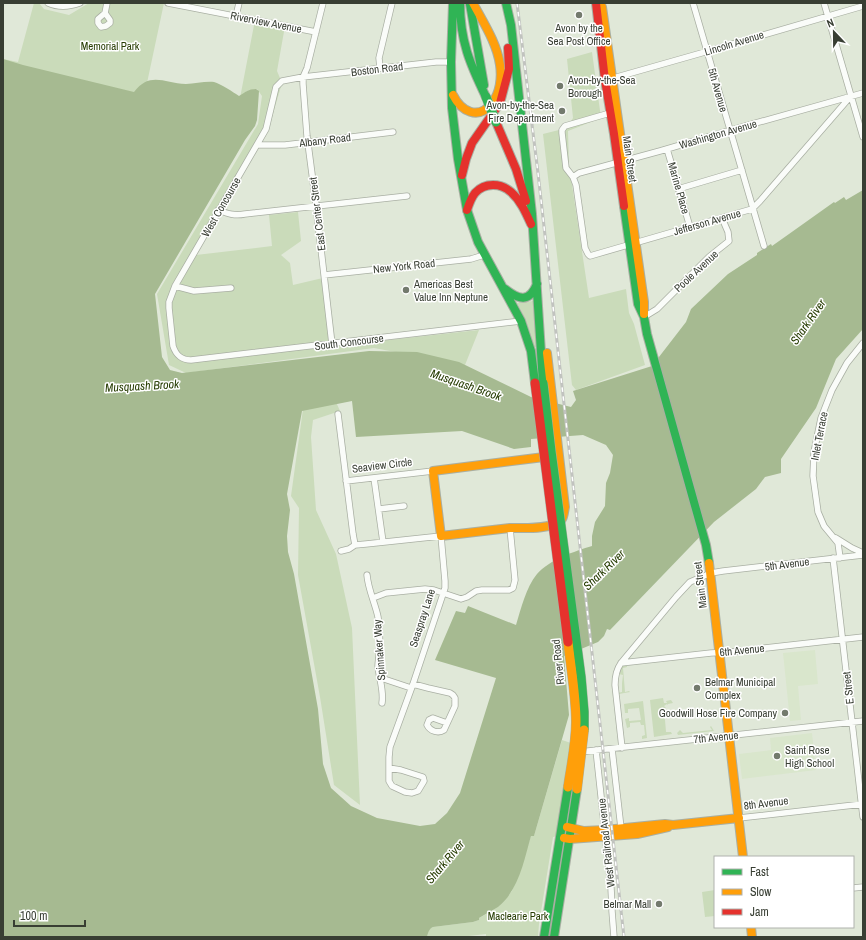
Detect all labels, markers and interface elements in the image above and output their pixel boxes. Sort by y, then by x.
street label: Riverview Avenue [229,8,303,36]
marker: Avon by the Sea Post Office [574,10,584,20]
north arrow [814,12,854,52]
text: N [825,15,836,30]
place label: Avon by the Sea Post Office [547,21,611,48]
street label: Lincoln Avenue [703,27,765,59]
park label: Memorial Park [81,39,140,53]
street label: Boston Road [350,59,404,79]
street label: 5th Avenue [705,66,731,114]
place label: Avon-by-the-Sea Borough [567,73,636,100]
marker: Avon-by-the-Sea Borough [555,81,565,91]
place label: Avon-by-the-Sea Fire Department [485,98,554,125]
marker: Avon-by-the-Sea Fire Department [557,106,567,116]
street label: Washington Avenue [677,116,759,152]
street label: Albany Road [298,130,351,150]
street label: Main Street [620,135,640,184]
street label: Marine Place [665,161,693,215]
street label: West Concourse [198,175,244,239]
street label: East Center Street [305,176,328,252]
street label: Jefferson Avenue [672,206,742,238]
street label: Poole Avenue [671,247,721,295]
street label: New York Road [372,256,436,276]
place label: Americas Best Value Inn Neptune [413,277,488,304]
marker: Americas Best Value Inn Neptune [401,285,411,295]
water label: Shark River [787,296,830,348]
street label: South Concourse [314,331,384,353]
water label: Musquash Brook [428,365,505,405]
water label: Musquash Brook [105,376,180,396]
street label: Inlet Terrace [807,410,831,462]
street label: Seaview Circle [351,454,413,476]
water label: Shark River [580,546,629,594]
street label: 5th Avenue [764,554,810,574]
street label: Main Street [690,561,710,609]
street label: Seaspray Lane [406,587,438,649]
street label: Spinnaker Way [370,618,388,681]
street label: River Road [549,639,567,685]
street label: 6th Avenue [719,641,765,659]
street label: E Street [839,671,857,705]
place label: Belmar Municipal Complex [705,675,775,702]
marker: Belmar Municipal Complex [692,683,702,693]
place label: Goodwill Hose Fire Company [659,706,777,720]
marker: Goodwill Hose Fire Company [780,708,790,718]
street label: 7th Avenue [693,728,739,746]
place label: Saint Rose High School [785,743,834,770]
marker: Saint Rose High School [772,751,782,761]
street label: 8th Avenue [743,793,789,813]
street label: West Railroad Avenue [594,798,618,888]
water label: Shark River [422,836,468,887]
legend [714,856,854,928]
text: Fast [750,864,769,880]
text: Slow [750,884,772,900]
place label: Belmar Mall [603,897,651,911]
marker: Belmar Mall [654,899,664,909]
scale bar [14,902,85,928]
text: Jam [750,904,769,920]
text: 100 m [20,908,47,924]
park label: Maclearie Park [488,909,549,923]

